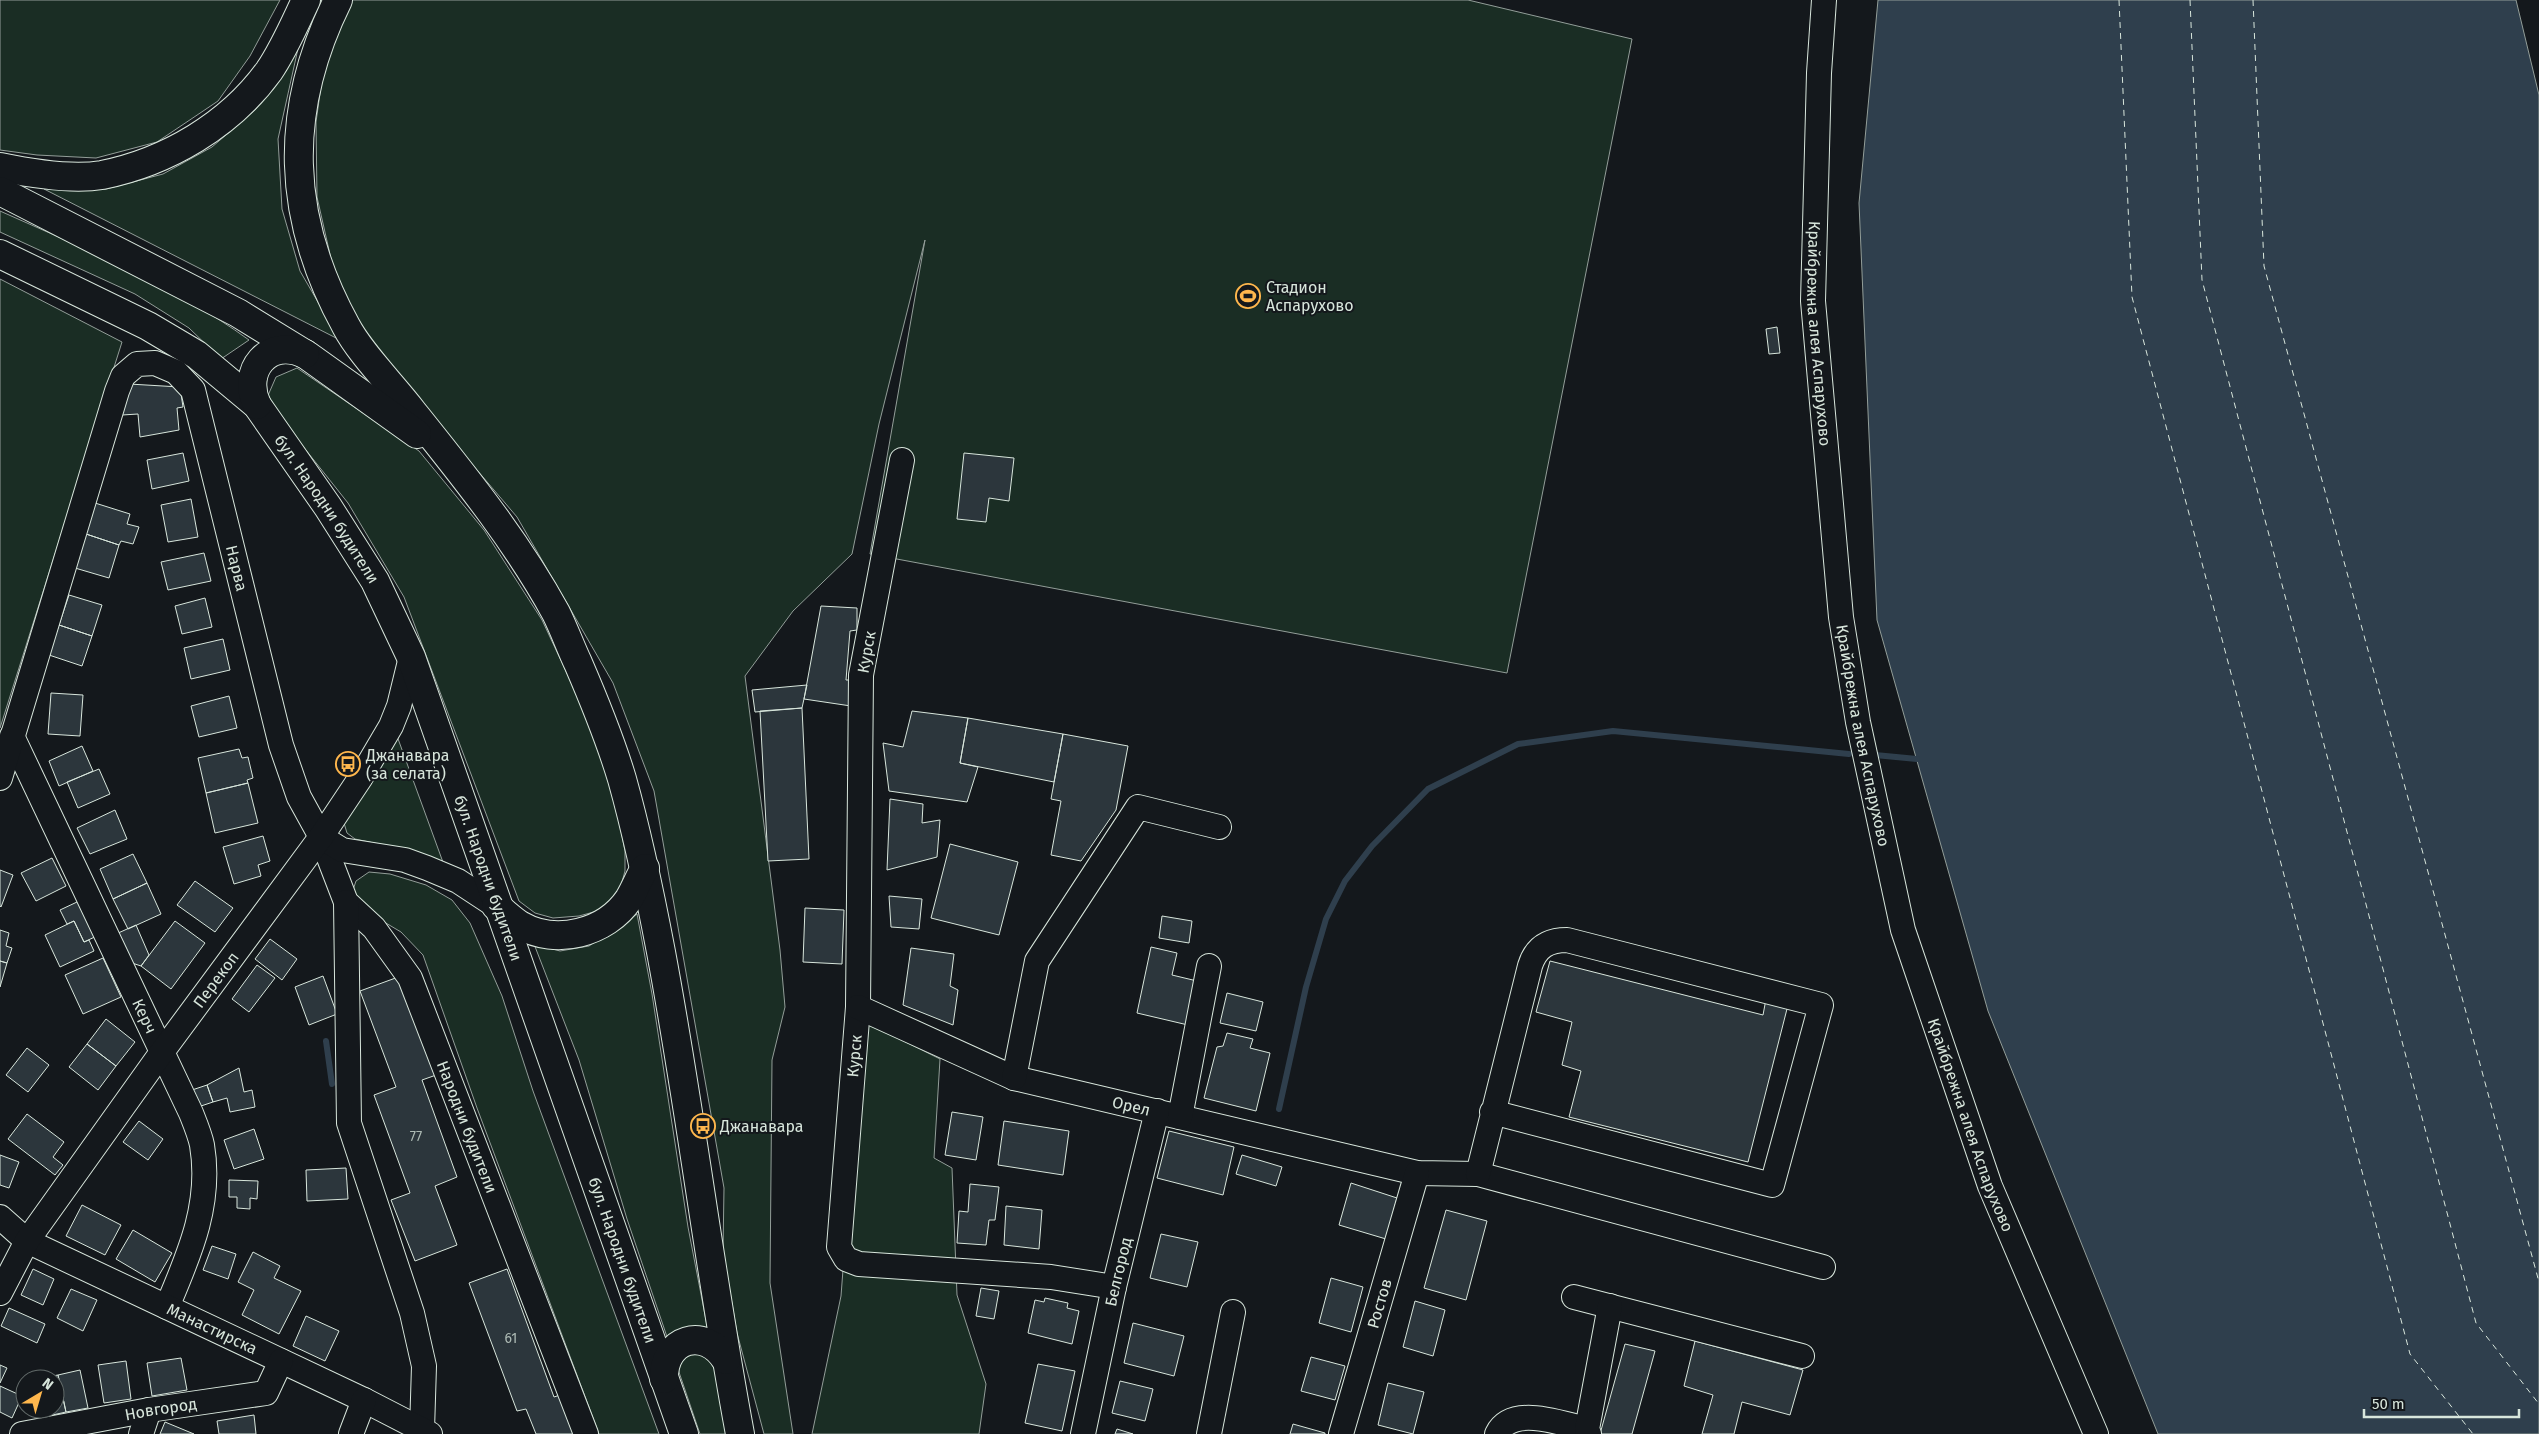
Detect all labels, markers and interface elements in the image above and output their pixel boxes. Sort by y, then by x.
street label: Крайбрежна алея Аспарухово [1803,221,1835,447]
place label: Стадион Аспарухово [1266,278,1354,315]
sports icon: Стадион Аспарухово [1235,283,1261,309]
street label: бул. Народни будители [271,431,383,587]
street label: Нарва [222,543,252,593]
street label: Крайбрежна алея Аспарухово [1832,623,1894,848]
street label: Курск [853,629,880,675]
place label: Джанавара (за селата) [365,746,450,783]
bus stop icon: Джанавара (за селата) [335,751,361,777]
street label: бул. Народни будители [450,793,526,964]
street label: Перекоп [189,948,243,1012]
street label: Керч [128,996,161,1037]
street label: Крайбрежна алея Аспарухово [1924,1016,2017,1235]
street label: Курск [843,1033,866,1078]
street label: Народни будители [433,1058,501,1196]
street label: Орел [1110,1093,1152,1120]
bus stop icon: Джанавара [690,1113,716,1139]
place label: Джанавара [719,1117,804,1136]
house number: 77 [410,1128,422,1145]
street label: бул. Народни будители [585,1175,660,1346]
street label: Белгород [1101,1235,1136,1308]
street label: Ростов [1363,1276,1396,1331]
street label: Манастирска [164,1299,260,1358]
house number: 61 [505,1330,517,1347]
north arrow [15,1369,65,1419]
text: N [39,1375,57,1394]
scale bar [2364,1386,2519,1418]
street label: Новгород [123,1394,198,1424]
text: 50 m [2372,1395,2405,1413]

